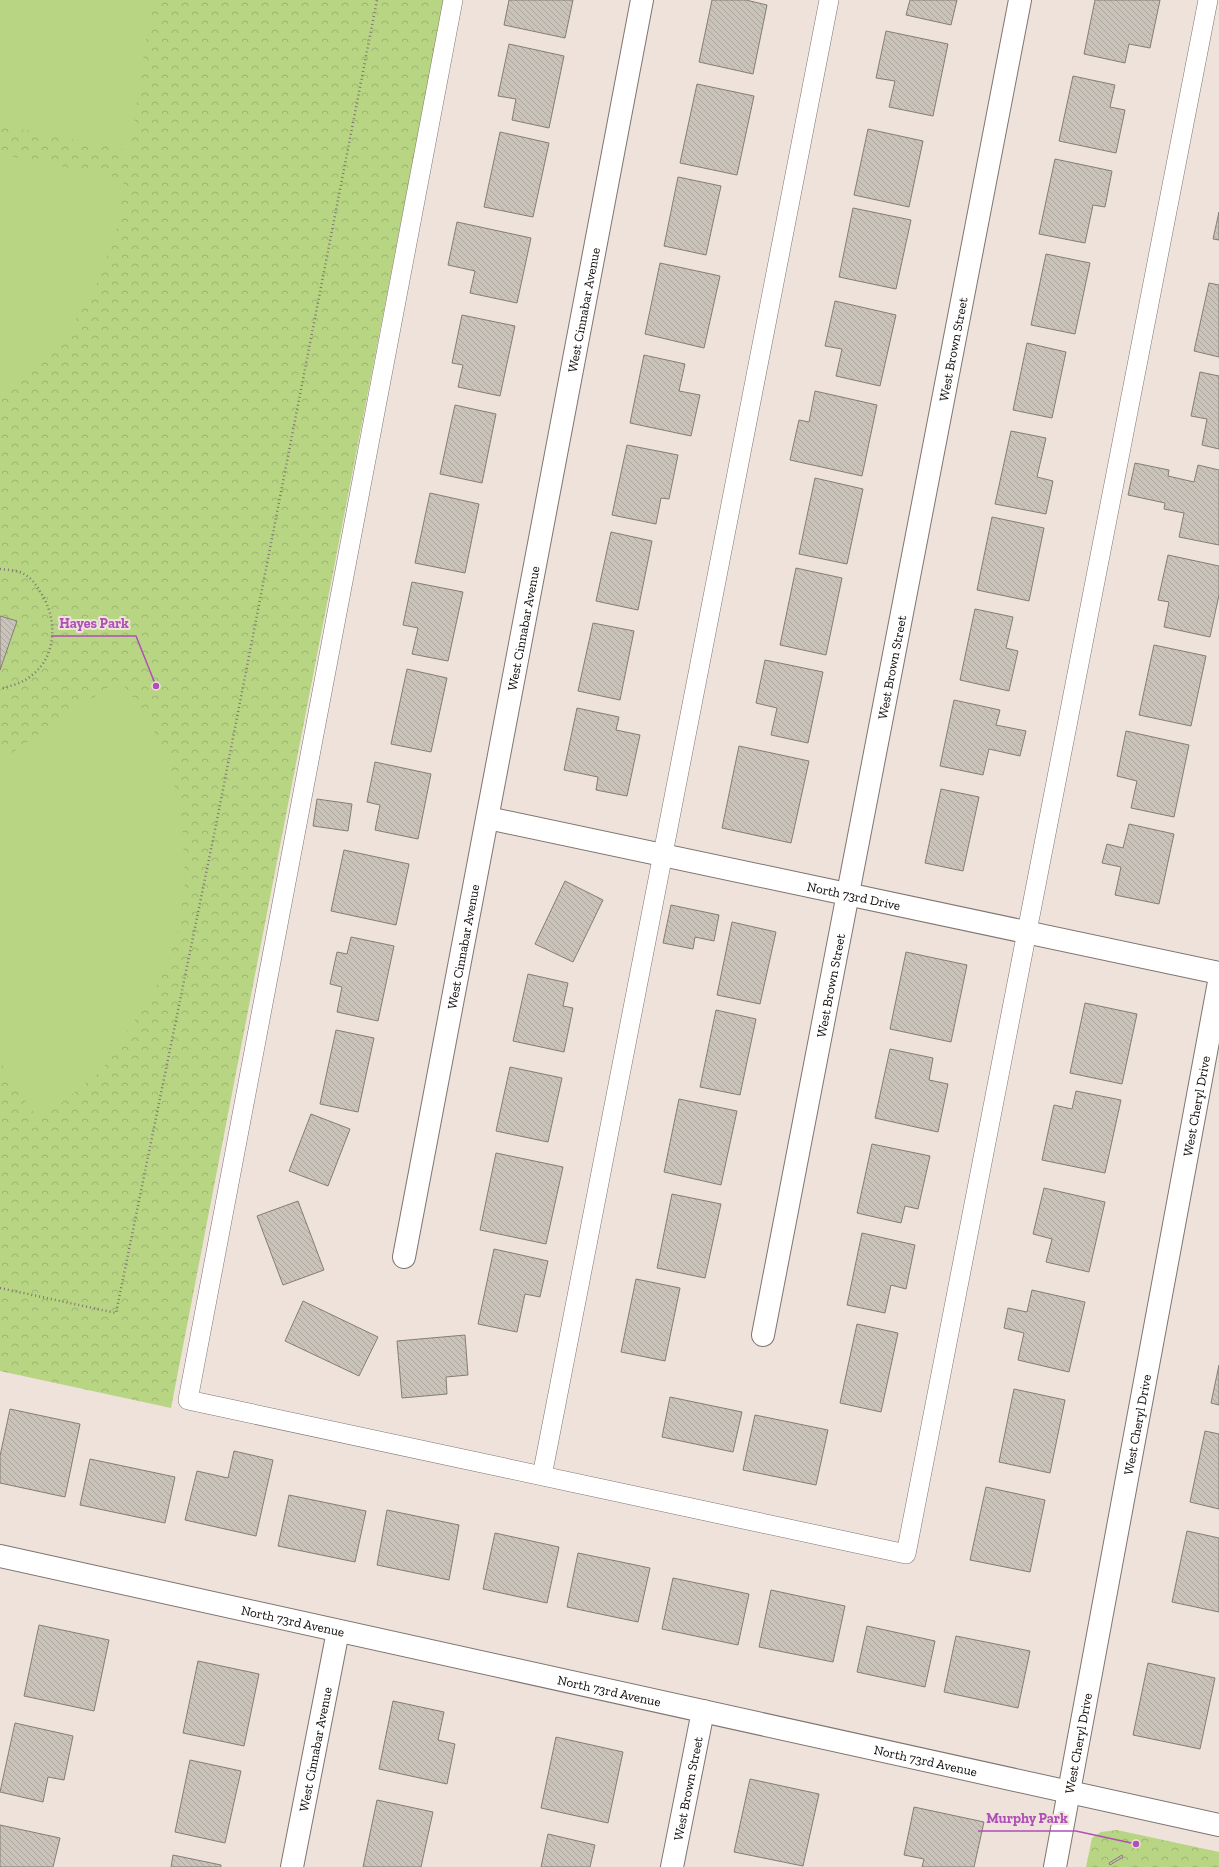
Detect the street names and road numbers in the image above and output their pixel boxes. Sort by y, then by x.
street label: West Cinnabar Avenue [565,246,603,374]
street label: West Brown Street [936,296,971,403]
street label: West Cinnabar Avenue [504,565,543,692]
street label: West Brown Street [875,614,909,721]
street label: North 73rd Drive [806,879,902,913]
street label: West Cinnabar Avenue [444,883,482,1010]
street label: West Brown Street [813,932,848,1039]
street label: West Cheryl Drive [1180,1055,1213,1158]
street label: West Cheryl Drive [1121,1373,1154,1476]
street label: North 73rd Avenue [240,1602,346,1640]
street label: North 73rd Avenue [556,1672,662,1710]
street label: West Cinnabar Avenue [296,1686,335,1813]
street label: West Cheryl Drive [1062,1692,1095,1795]
street label: West Brown Street [670,1735,706,1842]
street label: North 73rd Avenue [873,1742,979,1779]

